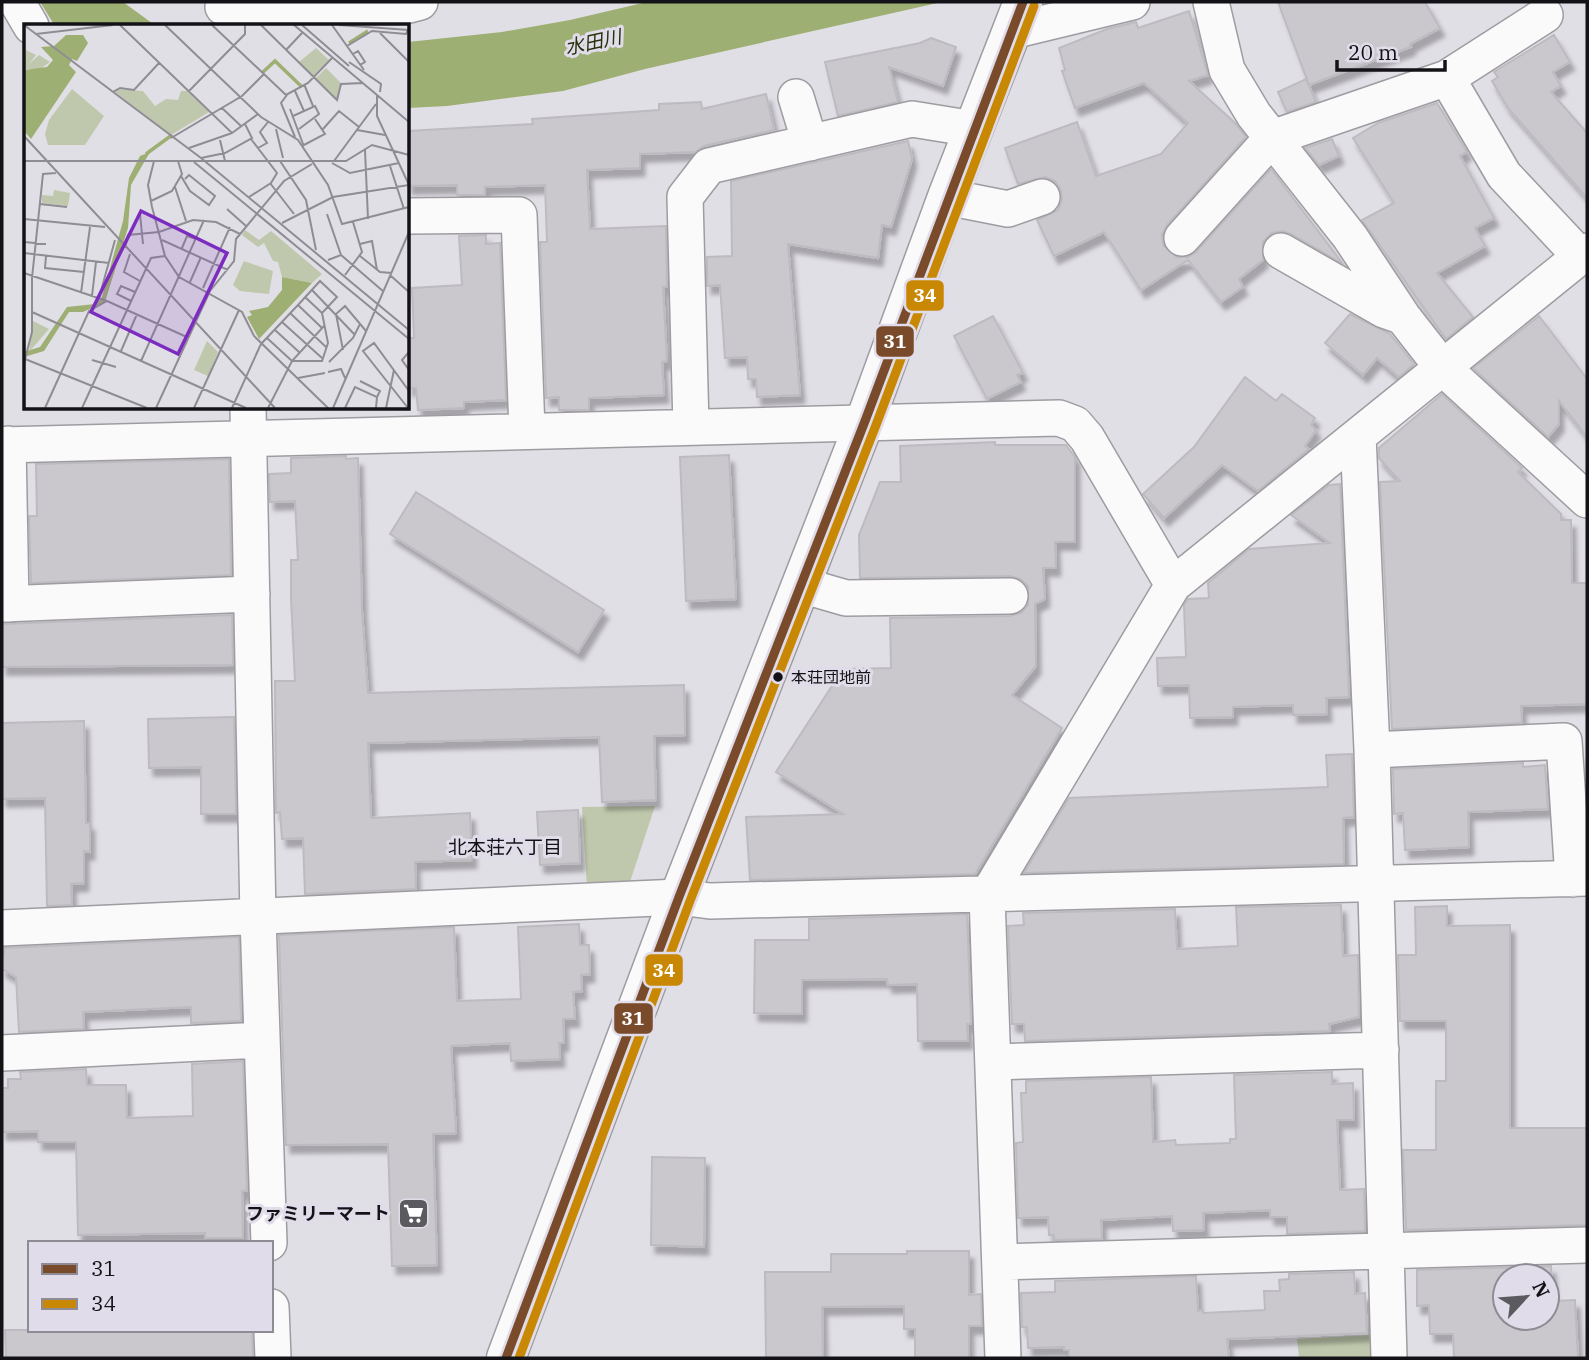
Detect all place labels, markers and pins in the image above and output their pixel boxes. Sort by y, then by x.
place label: 本荘団地前 [791,667,871,687]
marker: 本荘団地前 [771,670,785,684]
supermarket icon: ファミリーマート [396,1197,430,1231]
place label: ファミリーマート [246,1202,390,1225]

